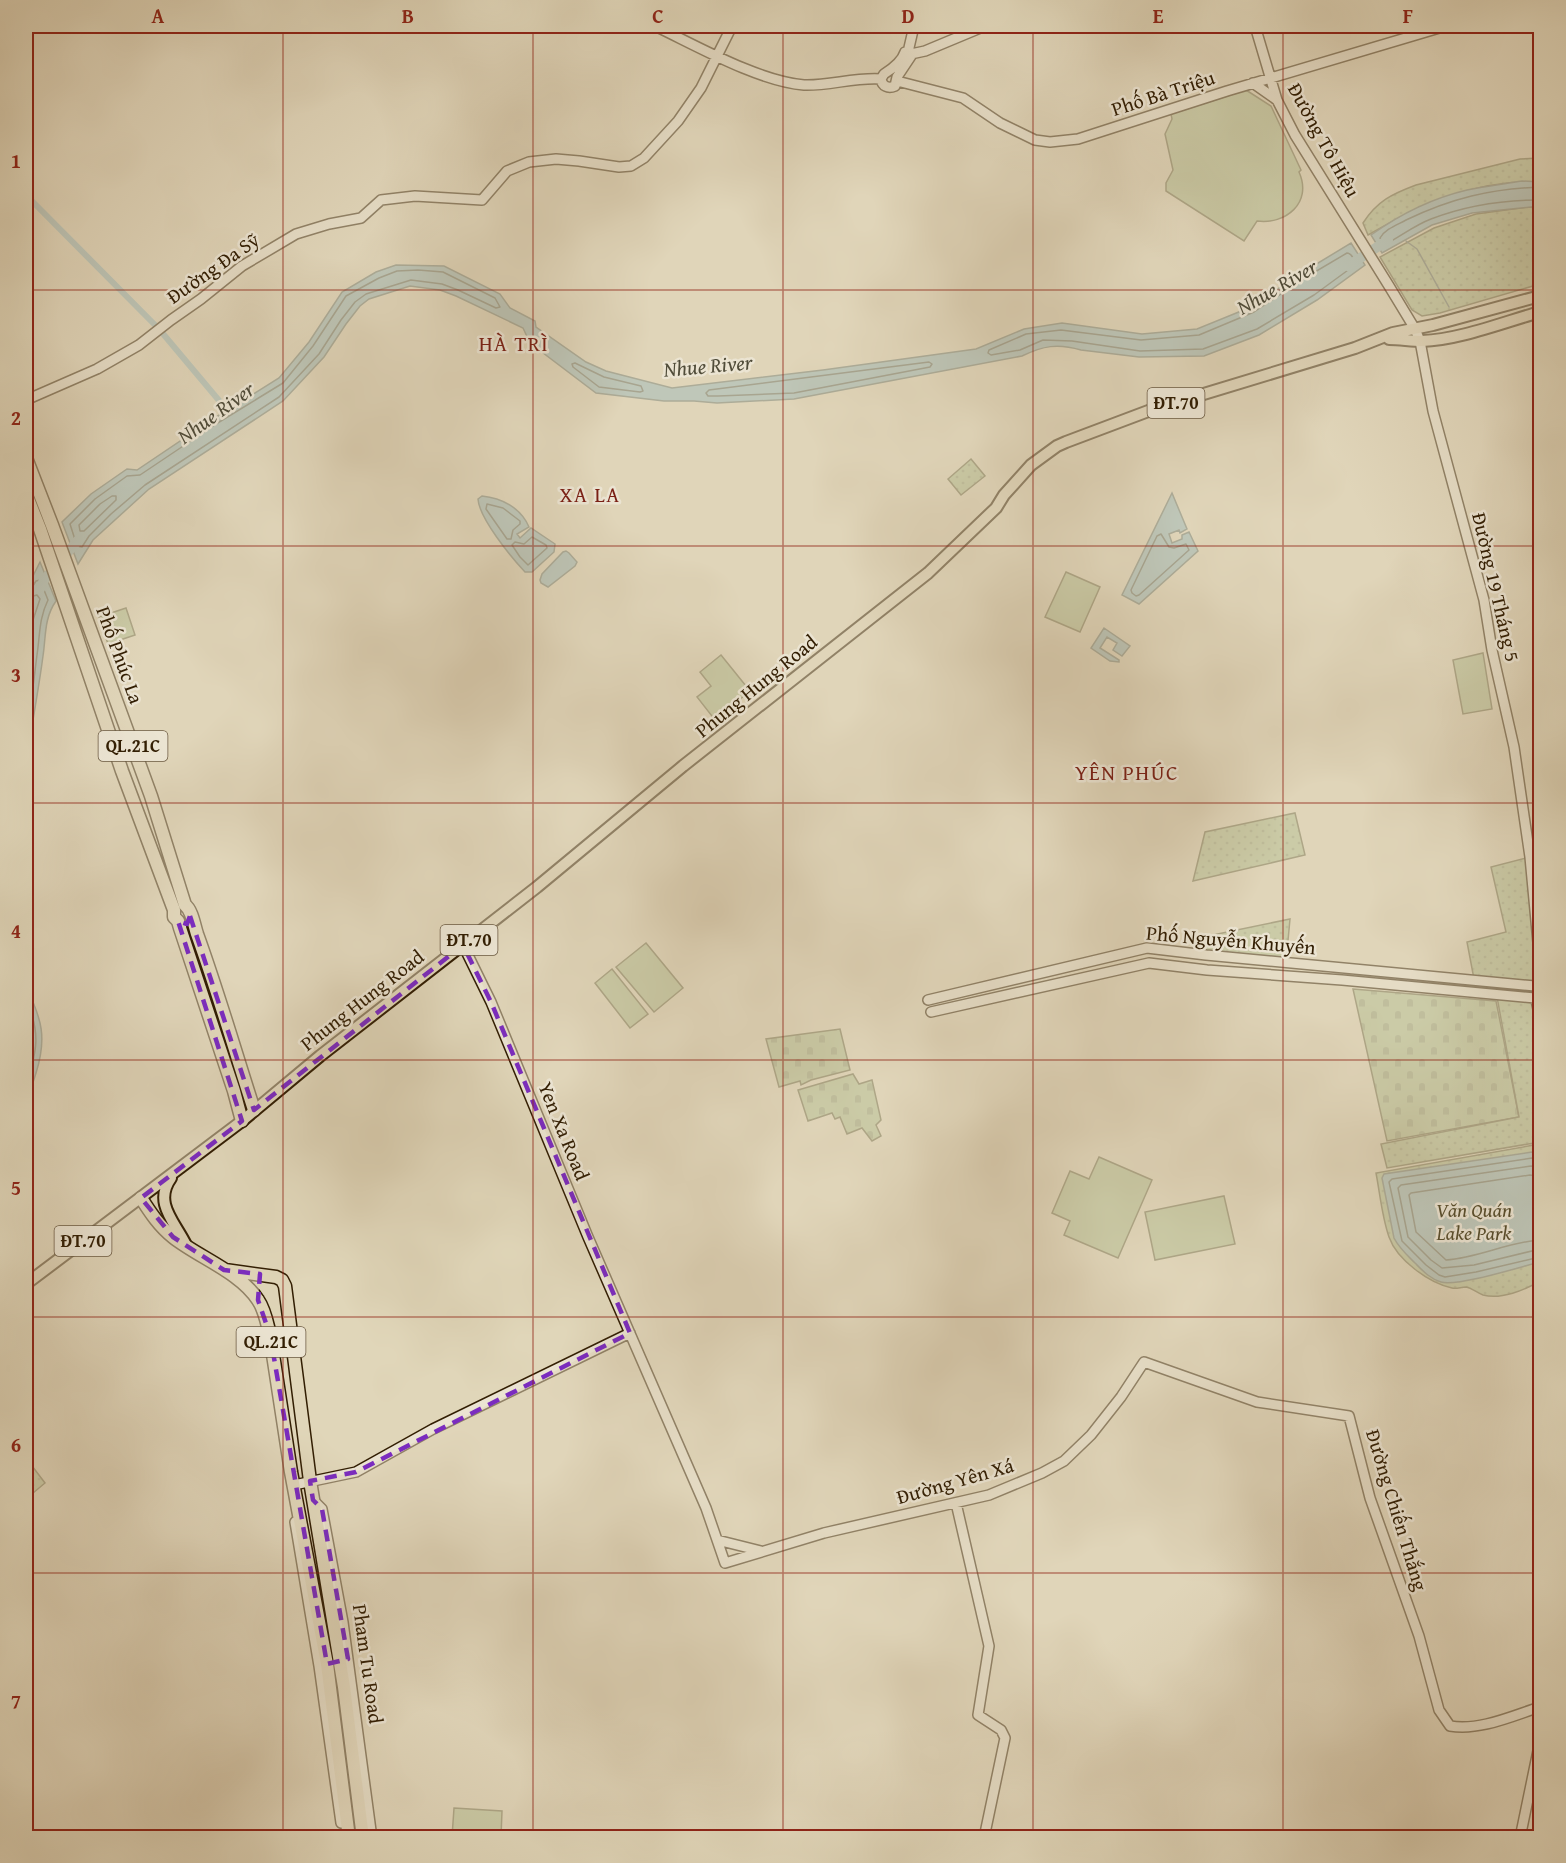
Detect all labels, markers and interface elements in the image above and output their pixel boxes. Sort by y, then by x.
text: A [152,1,165,30]
text: B [402,1,414,30]
text: C [652,1,664,30]
text: D [901,1,915,30]
text: E [1153,1,1164,30]
text: F [1403,1,1413,30]
street label: Phố Bà Triệu [1107,62,1218,123]
street label: Đường Tô Hiệu [1281,77,1368,202]
text: 1 [11,146,21,175]
street label: Đường Đa Sỹ [160,225,265,310]
water label: Nhue River [1230,250,1324,323]
district label: HÀ TRÌ [479,328,549,359]
water label: Nhue River [661,346,755,385]
water label: Nhue River [170,373,262,452]
road number: ĐT.70 [1148,388,1204,418]
text: 2 [11,403,21,432]
district label: XA LA [560,479,620,510]
street label: Đường 19 Tháng 5 [1465,509,1528,664]
street label: Phố Phúc La [89,602,152,708]
street label: Phung Hung Road [688,627,823,744]
text: 3 [11,660,21,689]
road number: QL.21C [98,731,168,761]
district label: YÊN PHÚC [1075,757,1179,788]
text: 4 [11,916,21,945]
street label: Phố Nguyễn Khuyến [1145,918,1317,961]
road number: ĐT.70 [440,925,498,955]
street label: Phung Hung Road [294,942,430,1057]
street label: Yen Xa Road [532,1077,597,1185]
text: 5 [11,1173,21,1202]
park label: Văn Quán Lake Park [1436,1195,1512,1247]
road number: ĐT.70 [54,1226,112,1256]
road number: QL.21C [236,1327,306,1357]
street label: Đường Chiến Thắng [1359,1426,1436,1594]
text: 6 [11,1430,21,1459]
street label: Đường Yên Xá [893,1450,1017,1511]
street label: Pham Tu Road [346,1602,391,1726]
text: 7 [11,1686,21,1715]

